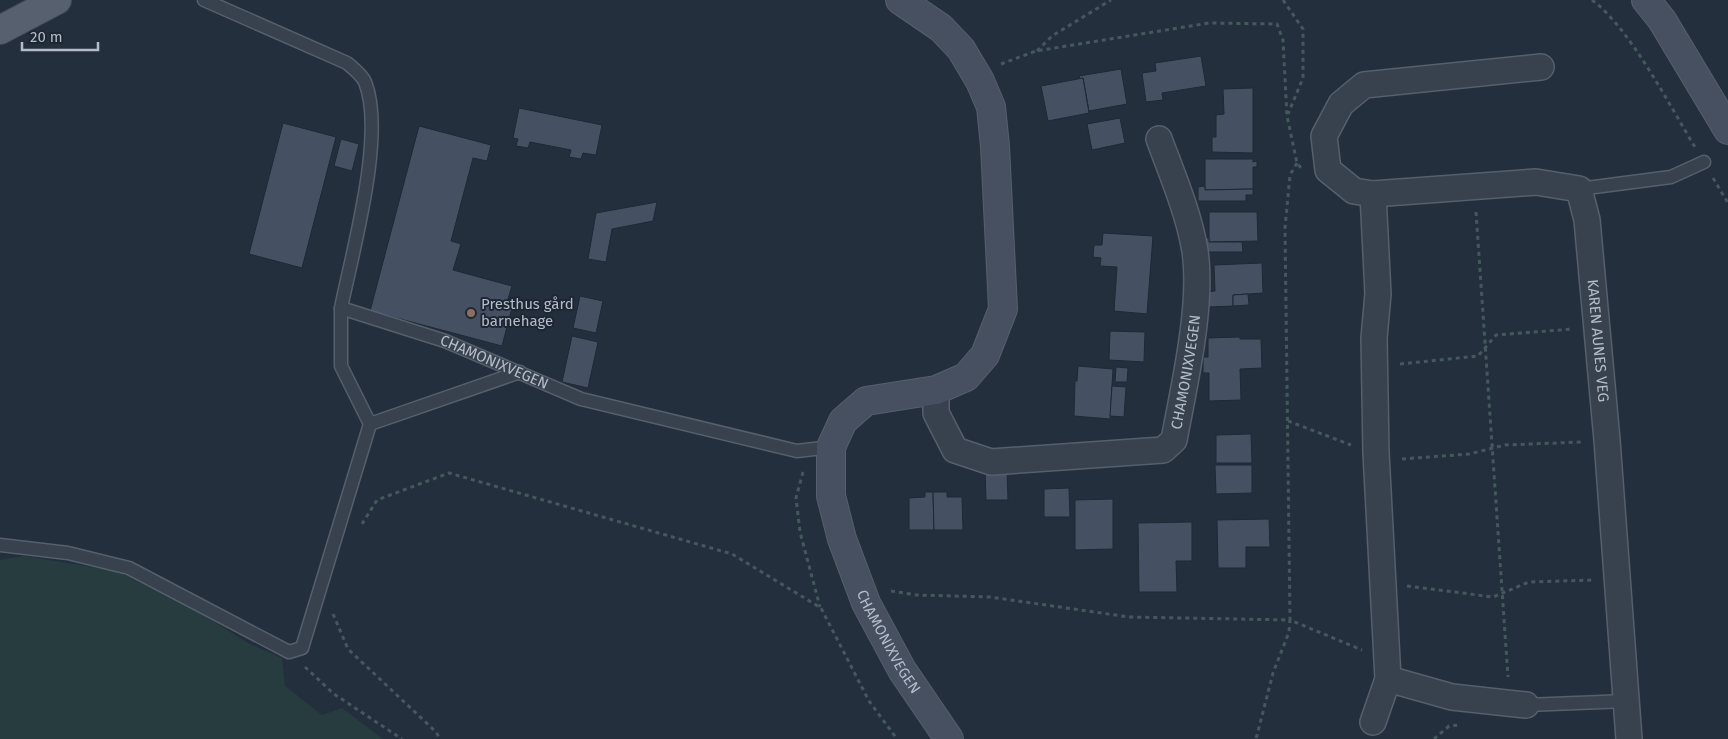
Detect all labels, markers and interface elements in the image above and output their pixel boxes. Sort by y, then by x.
scale bar [22,20,99,52]
text: 20 m [30,28,63,46]
street label: KAREN AUNES VEG [1583,278,1613,403]
place label: Presthus gård barnehage [481,295,574,330]
marker: Presthus gård barnehage [465,307,477,319]
street label: CHAMONIXVEGEN [1167,314,1204,431]
street label: CHAMONIXVEGEN [438,331,551,393]
street label: CHAMONIXVEGEN [853,587,924,697]

